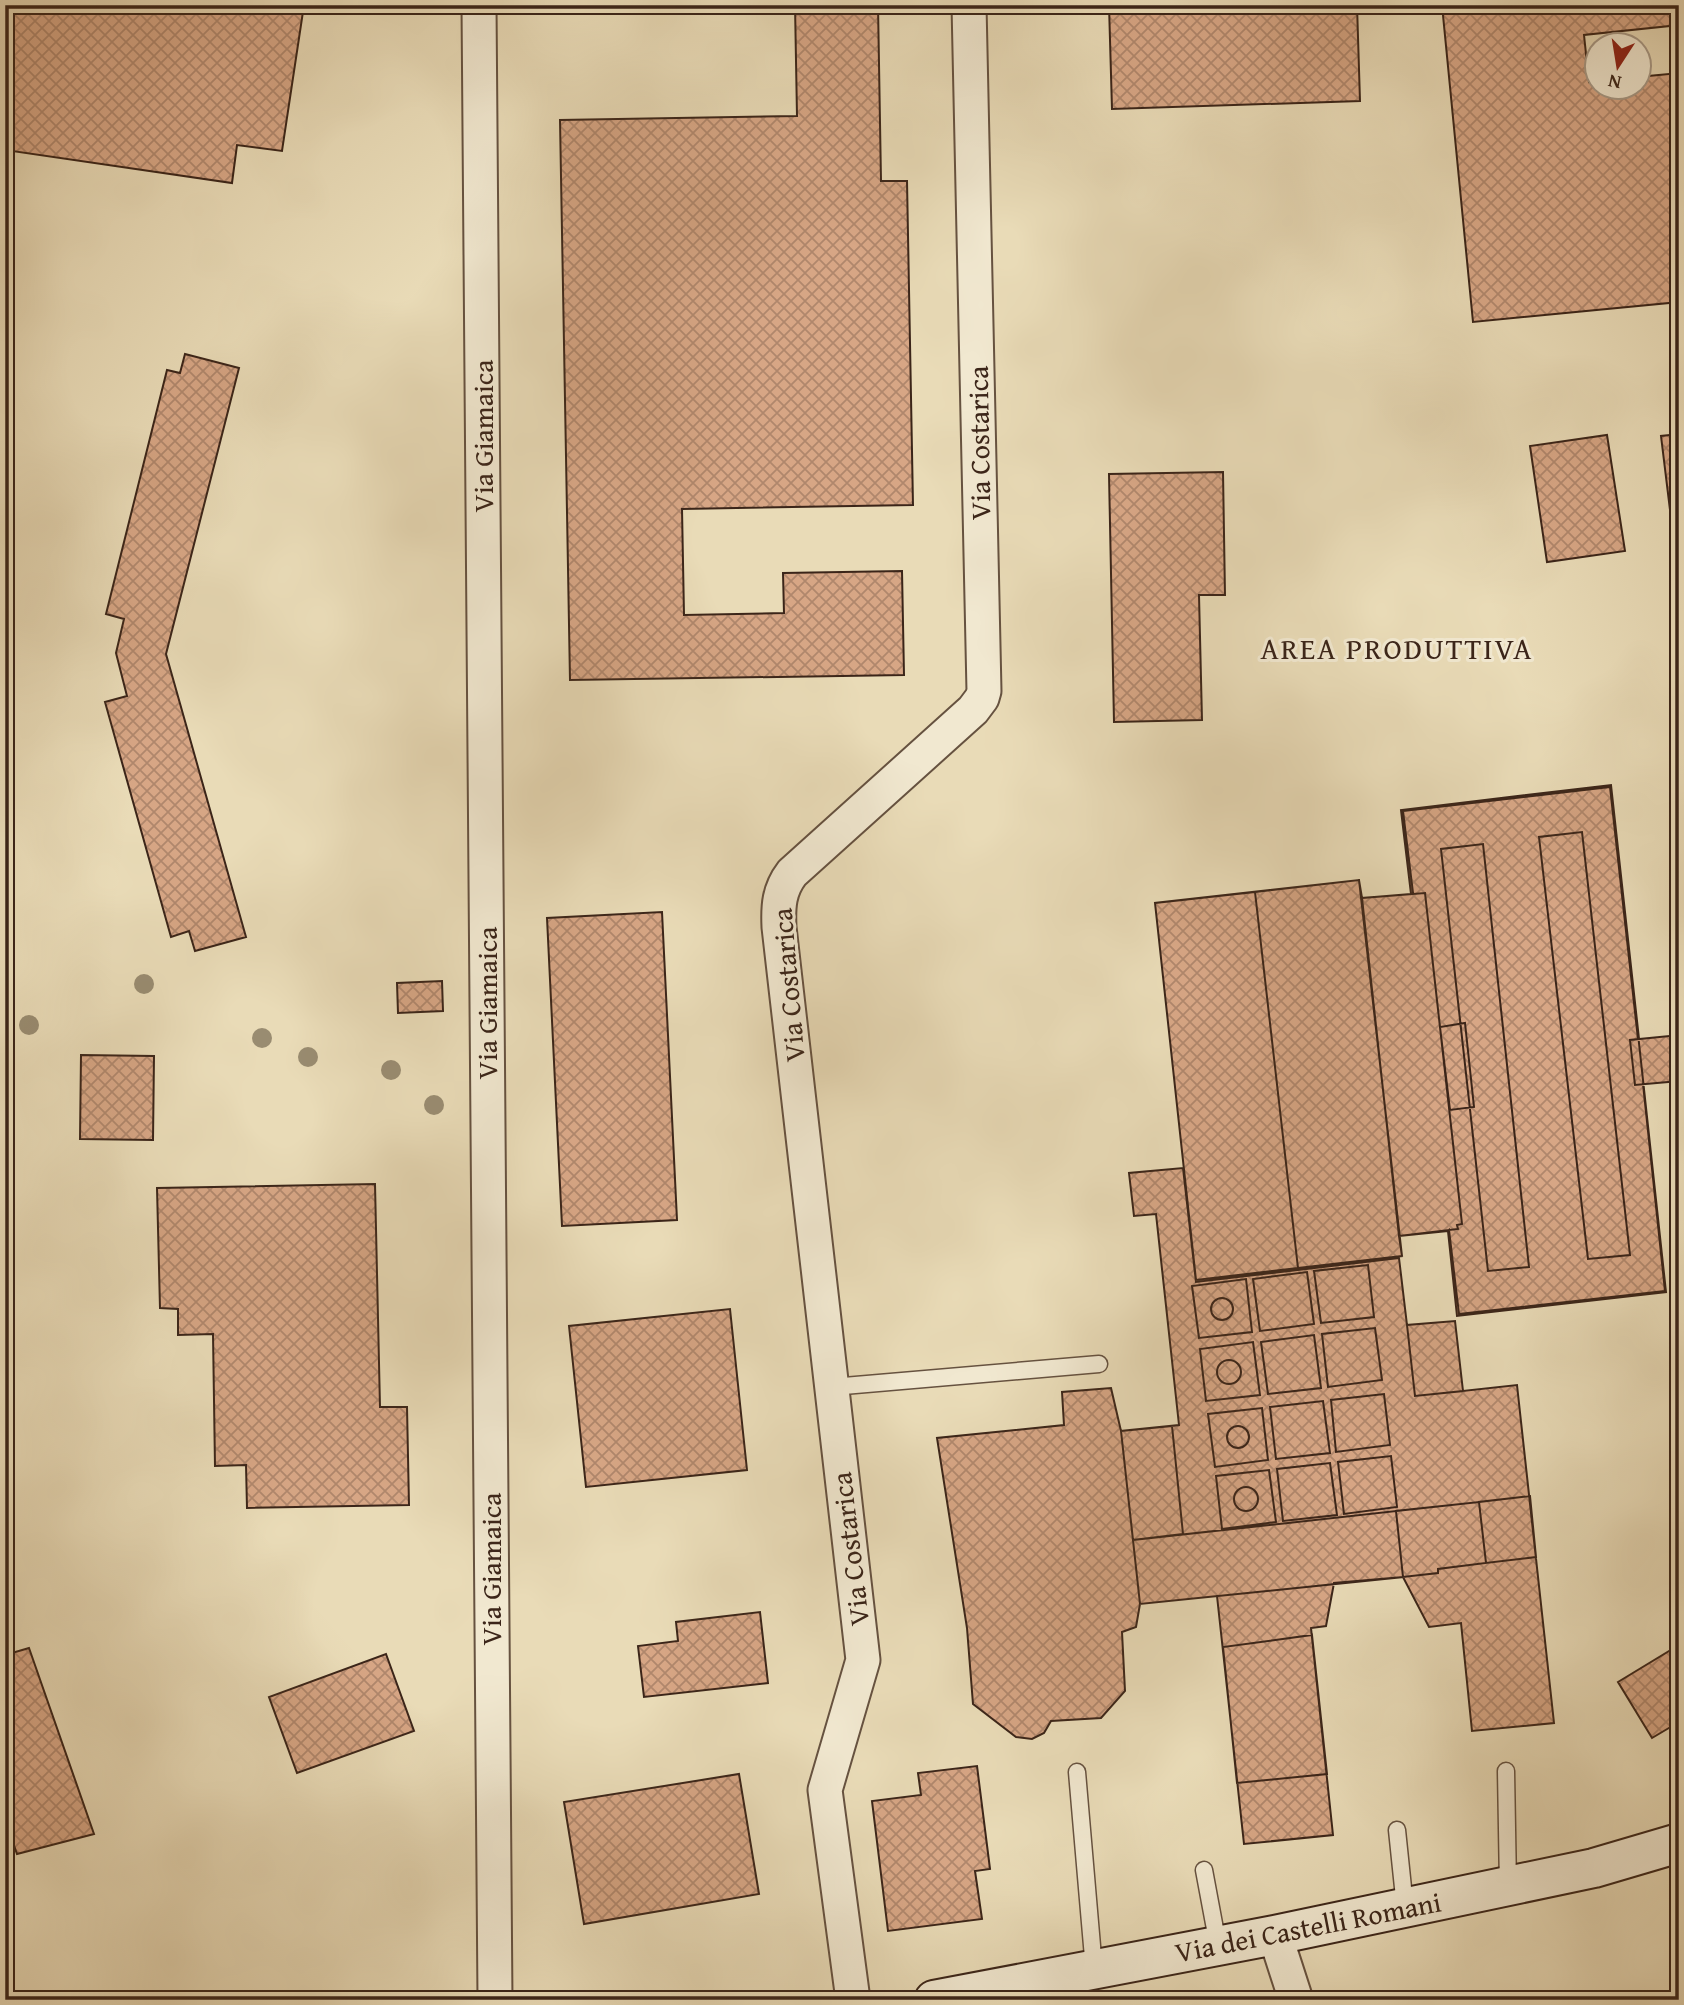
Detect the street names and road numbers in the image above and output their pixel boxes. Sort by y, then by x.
street label: Via Giamaica [462,359,503,512]
street label: Via Costarica [957,365,1000,521]
street label: Via Costarica [760,906,815,1064]
street label: Via Giamaica [466,926,507,1079]
street label: Via Costarica [820,1469,879,1628]
street label: Via Giamaica [470,1492,511,1645]
street label: Via dei Castelli Romani [1171,1881,1445,1972]

